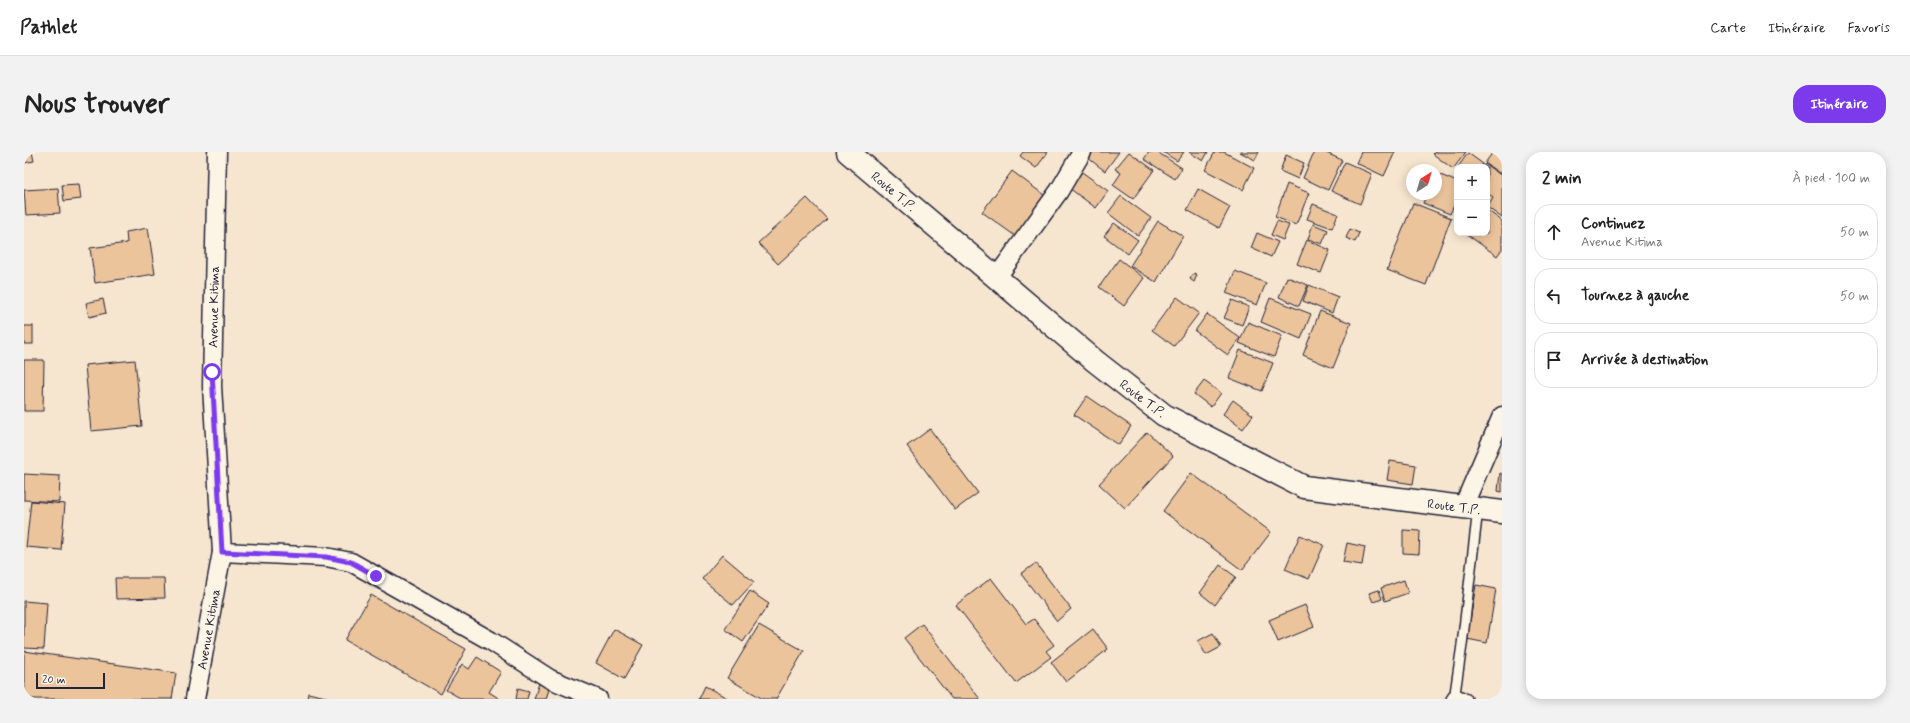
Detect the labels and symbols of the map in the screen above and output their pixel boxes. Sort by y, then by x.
north arrow [1406,164,1442,200]
street label: Route T.P. [867,168,919,216]
street label: Avenue Kitima [205,266,224,348]
route start [203,363,221,381]
street label: Route T.P. [1116,376,1169,422]
street label: Route T.P. [1426,496,1482,519]
route end [367,567,385,585]
street label: Avenue Kitima [194,587,225,671]
scale bar [36,671,105,690]

